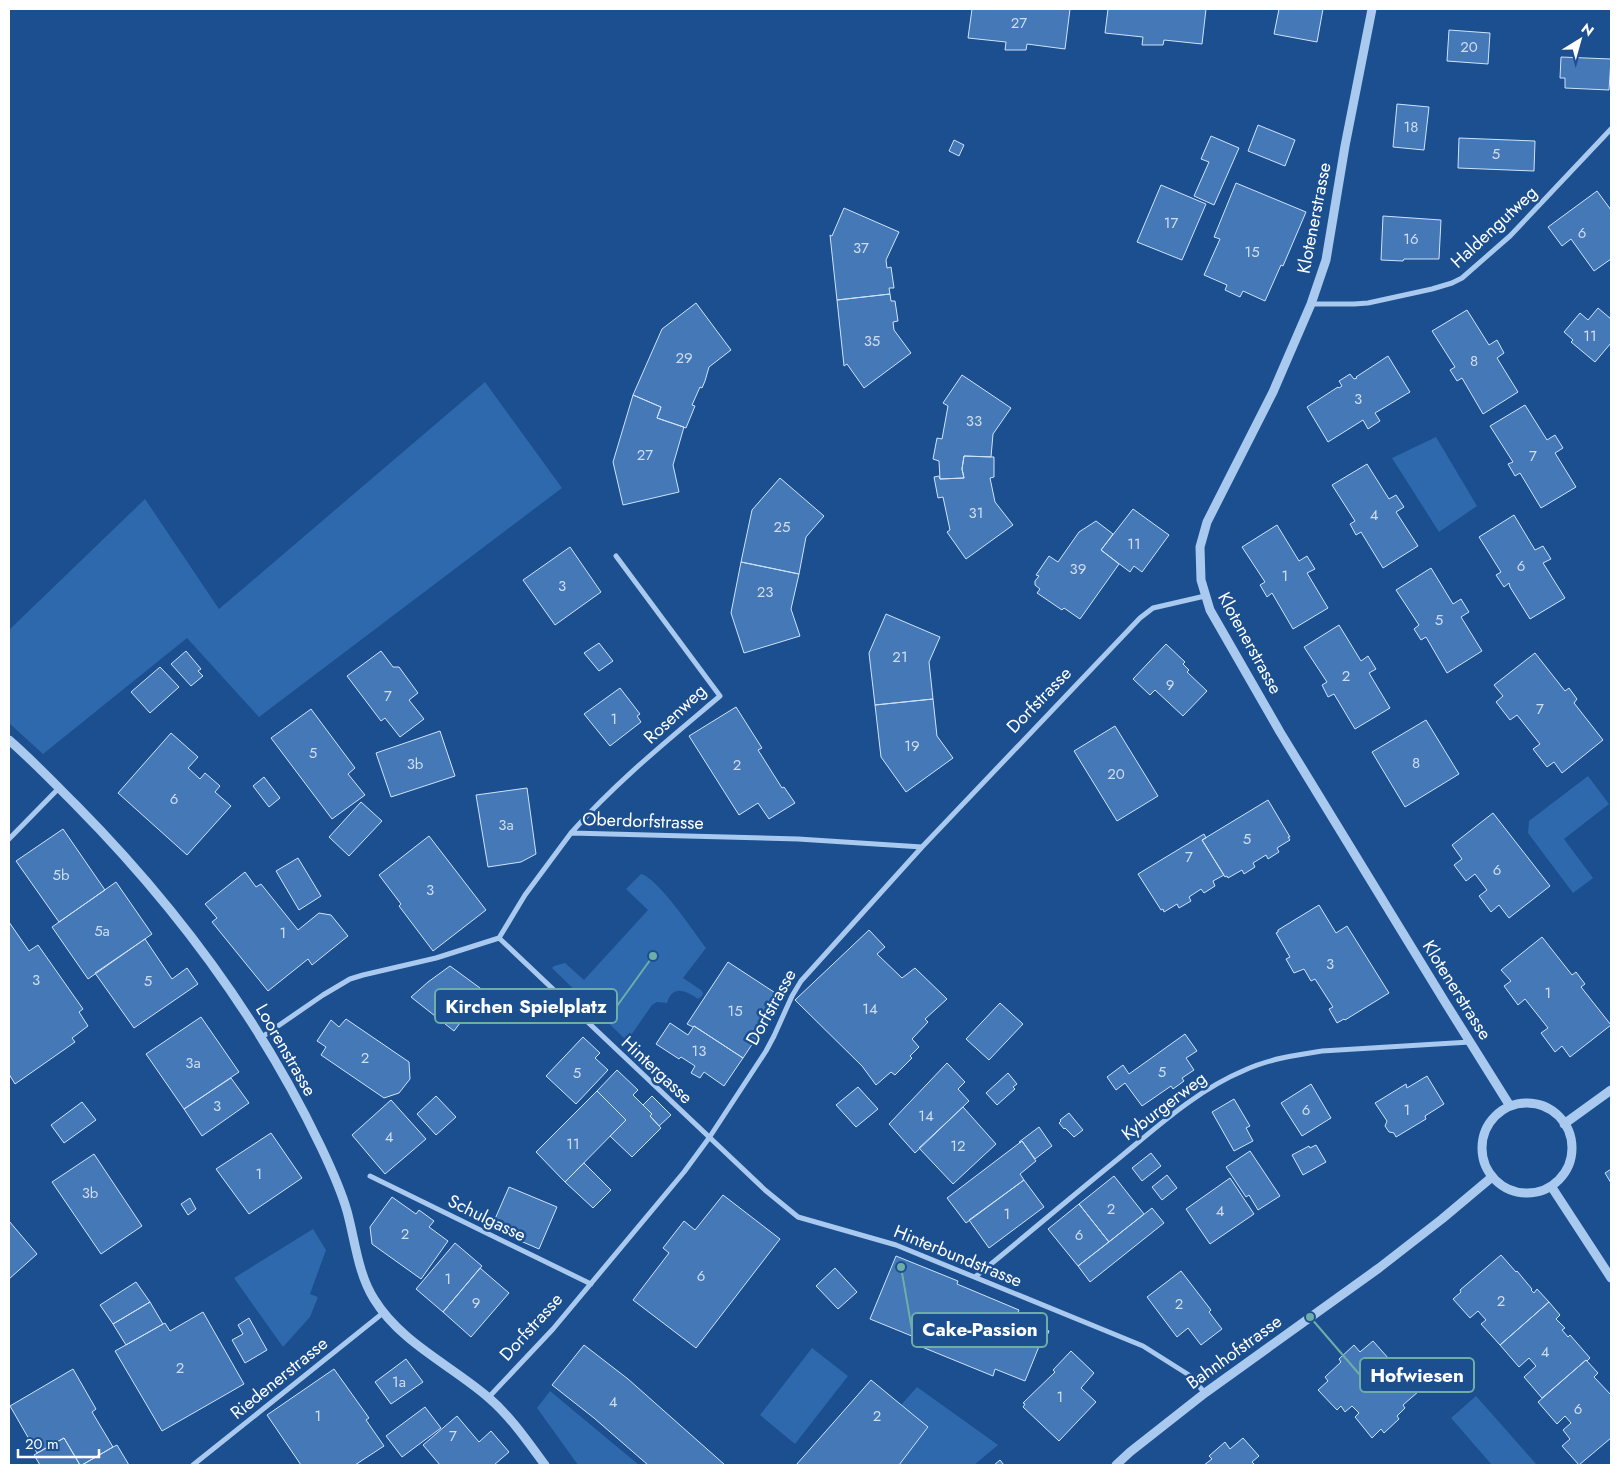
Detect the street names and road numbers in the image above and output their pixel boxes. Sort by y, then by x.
street label: Klotenerstrasse [1290,160,1338,276]
street label: Haldengutweg [1445,180,1543,274]
street label: Klotenerstrasse [1211,587,1289,699]
street label: Dorfstrasse [1001,661,1077,739]
street label: Rosenweg [638,678,712,750]
street label: Oberdorfstrasse [582,806,704,836]
street label: Klotenerstrasse [1416,935,1498,1045]
street label: Dorfstrasse [739,964,803,1050]
street label: Loorenstrasse [249,999,323,1101]
street label: Hintergasse [616,1030,698,1110]
street label: Kyburgerweg [1116,1065,1212,1147]
street label: Schulgasse [443,1188,531,1248]
street label: Hinterbundstrasse [890,1218,1026,1294]
street label: Dorfstrasse [493,1287,569,1367]
street label: Bahnhofstrasse [1181,1309,1287,1395]
street label: Riedenerstrasse [225,1331,333,1425]

